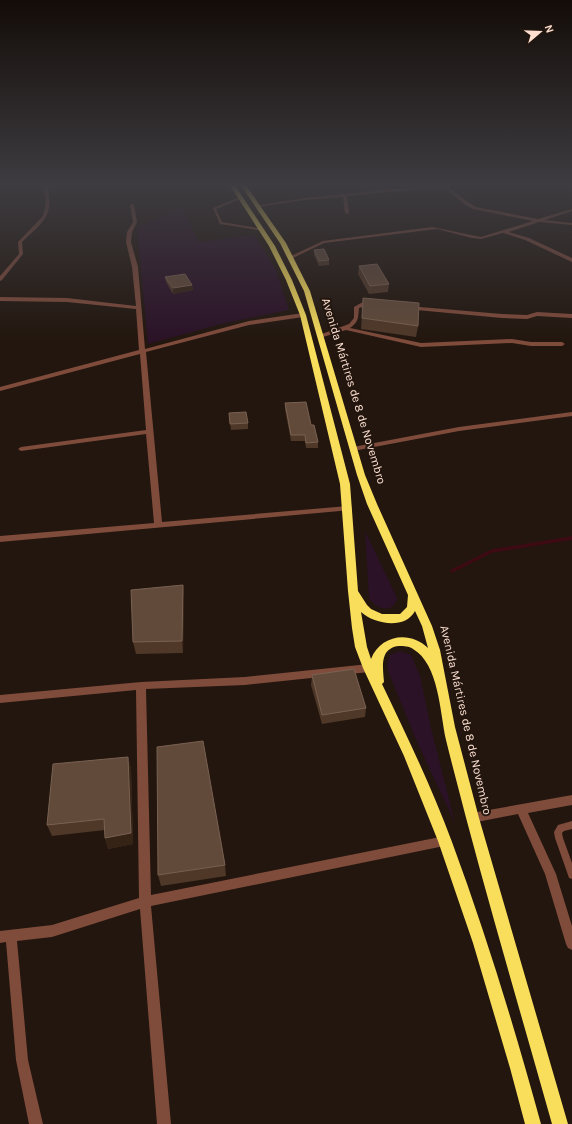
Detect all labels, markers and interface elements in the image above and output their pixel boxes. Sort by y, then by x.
north arrow [520,12,560,52]
text: N [542,23,556,35]
street label: Avenida Mártires de 8 de Novembro [319,296,389,486]
street label: Avenida Mártires de 8 de Novembro [437,624,495,816]

